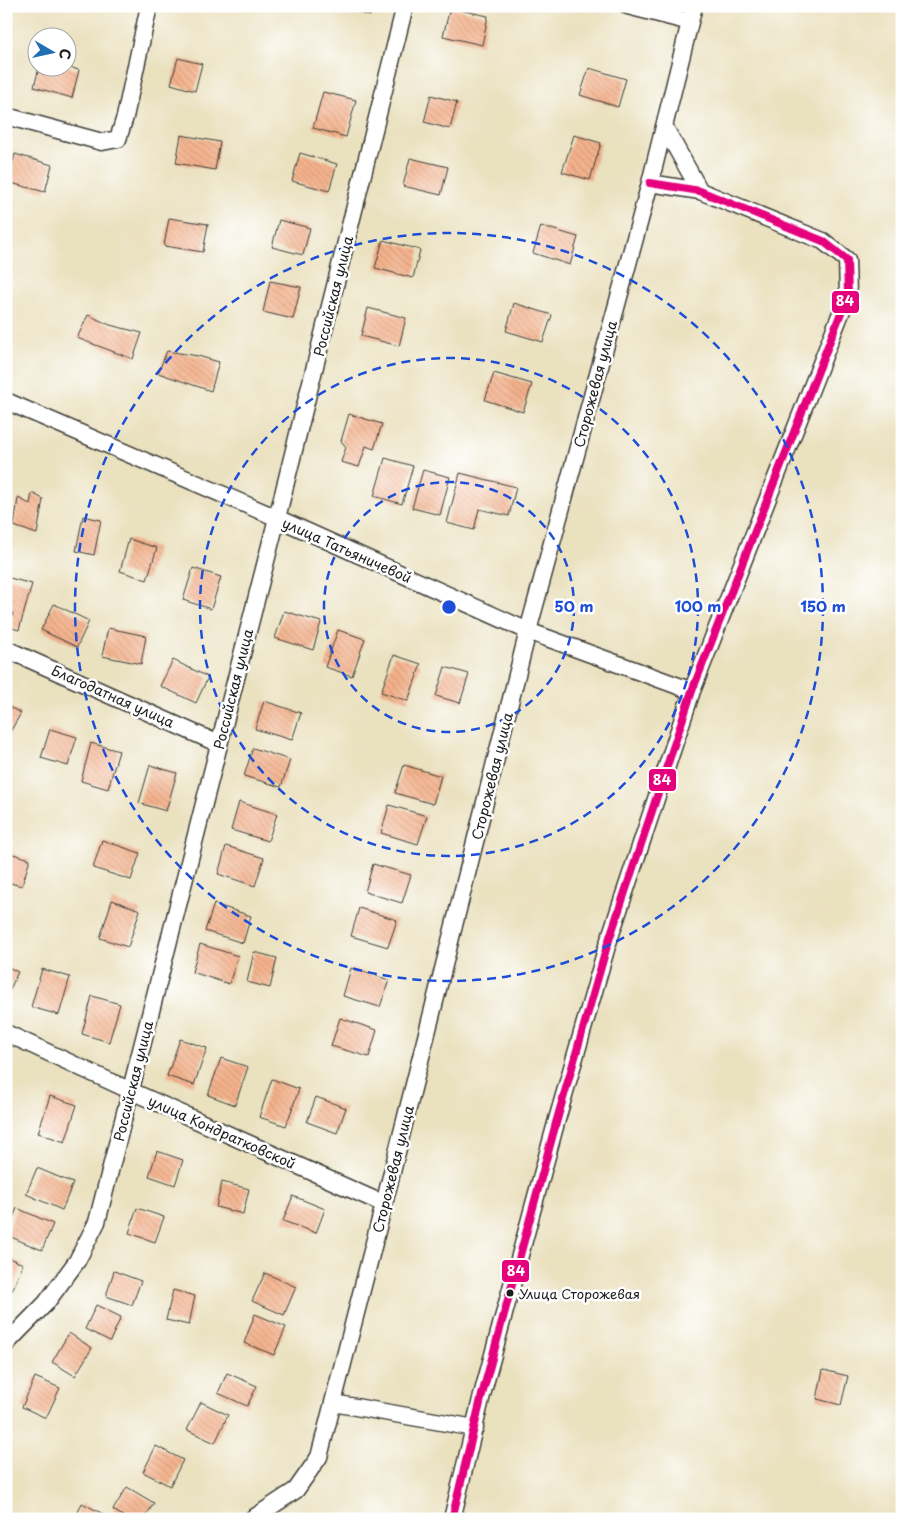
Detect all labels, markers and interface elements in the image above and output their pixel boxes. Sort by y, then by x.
north arrow [28,28,78,78]
text: С [54,47,77,61]
street label: Российская улица [308,233,358,358]
line badge: 84 [831,290,860,314]
text: 84 [836,290,855,311]
street label: Сторожевая улица [568,318,622,450]
street label: улица Татьяничевой [279,512,415,588]
text: 50 m [555,594,593,617]
text: 100 m [675,594,721,617]
text: 150 m [800,594,846,617]
centre of rings [440,598,458,616]
street label: Российская улица [208,626,258,751]
street label: Благодатная улица [48,659,178,733]
street label: Сторожевая улица [466,710,518,842]
line badge: 84 [648,768,677,792]
text: 84 [653,769,672,790]
street label: Российская улица [108,1018,158,1143]
street label: улица Кондратковской [145,1090,299,1174]
street label: Сторожевая улица [367,1103,419,1235]
line badge: 84 [501,1259,530,1283]
text: 84 [507,1260,526,1281]
place label: Улица Сторожевая [519,1284,640,1303]
marker: Улица Сторожевая [505,1288,515,1298]

